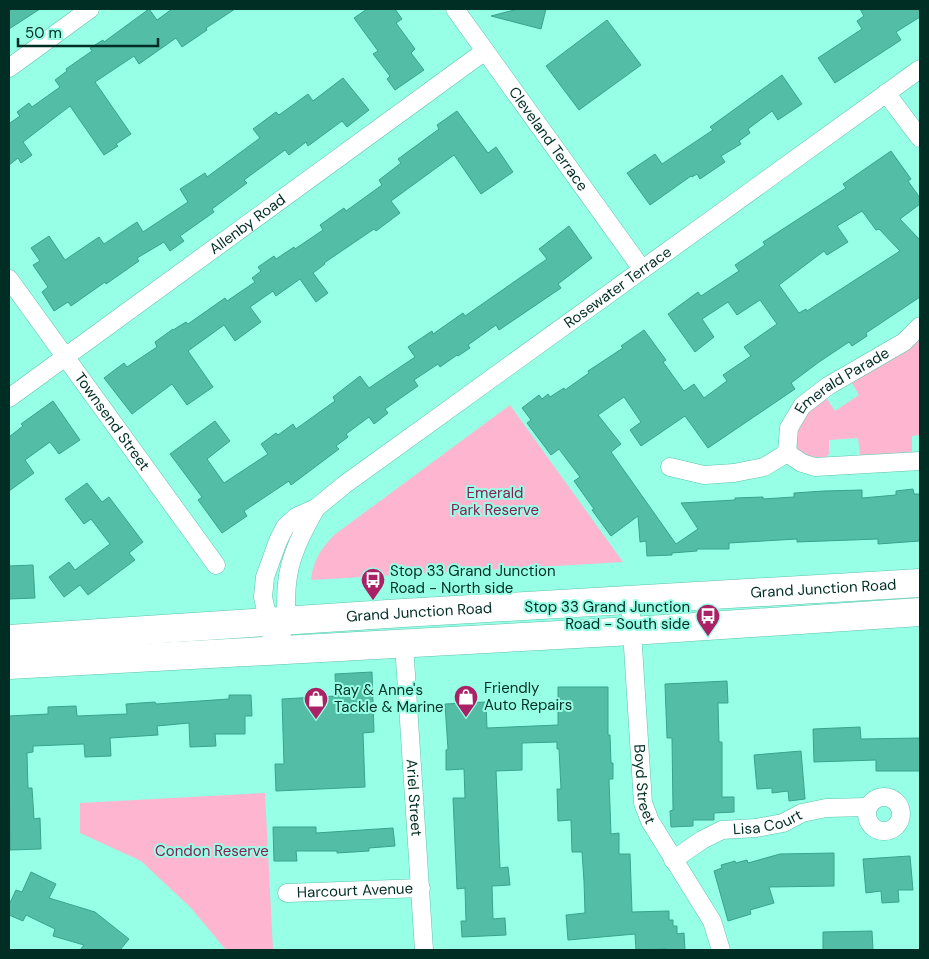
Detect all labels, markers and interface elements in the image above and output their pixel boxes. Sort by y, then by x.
scale bar [18,15,158,47]
text: 50 m [25,23,62,43]
street label: Cleveland Terrace [504,83,593,195]
street label: Allenby Road [205,190,290,259]
street label: Rosewater Terrace [560,242,675,333]
street label: Emerald Parade [790,343,893,417]
street label: Townsend Street [70,369,154,475]
park label: Emerald Park Reserve [451,483,539,520]
place label: Stop 33 Grand Junction Road - North side [390,561,556,598]
bus stop icon: Stop 33 Grand Junction Road - North side [360,567,386,601]
street label: Grand Junction Road [750,574,897,603]
place label: Stop 33 Grand Junction Road - South side [524,597,690,634]
street label: Grand Junction Road [345,598,493,627]
bus stop icon: Stop 33 Grand Junction Road - South side [695,603,721,637]
place label: Friendly Auto Repairs [484,678,572,715]
place label: Ray & Anne's Tackle & Marine [334,680,444,717]
shop icon: Friendly Auto Repairs [453,684,479,718]
shop icon: Ray & Anne's Tackle & Marine [303,686,329,720]
street label: Boyd Street [629,744,660,827]
street label: Ariel Street [402,758,427,837]
street label: Lisa Court [732,805,806,839]
park label: Condon Reserve [155,841,269,861]
street label: Harcourt Avenue [296,878,413,903]

